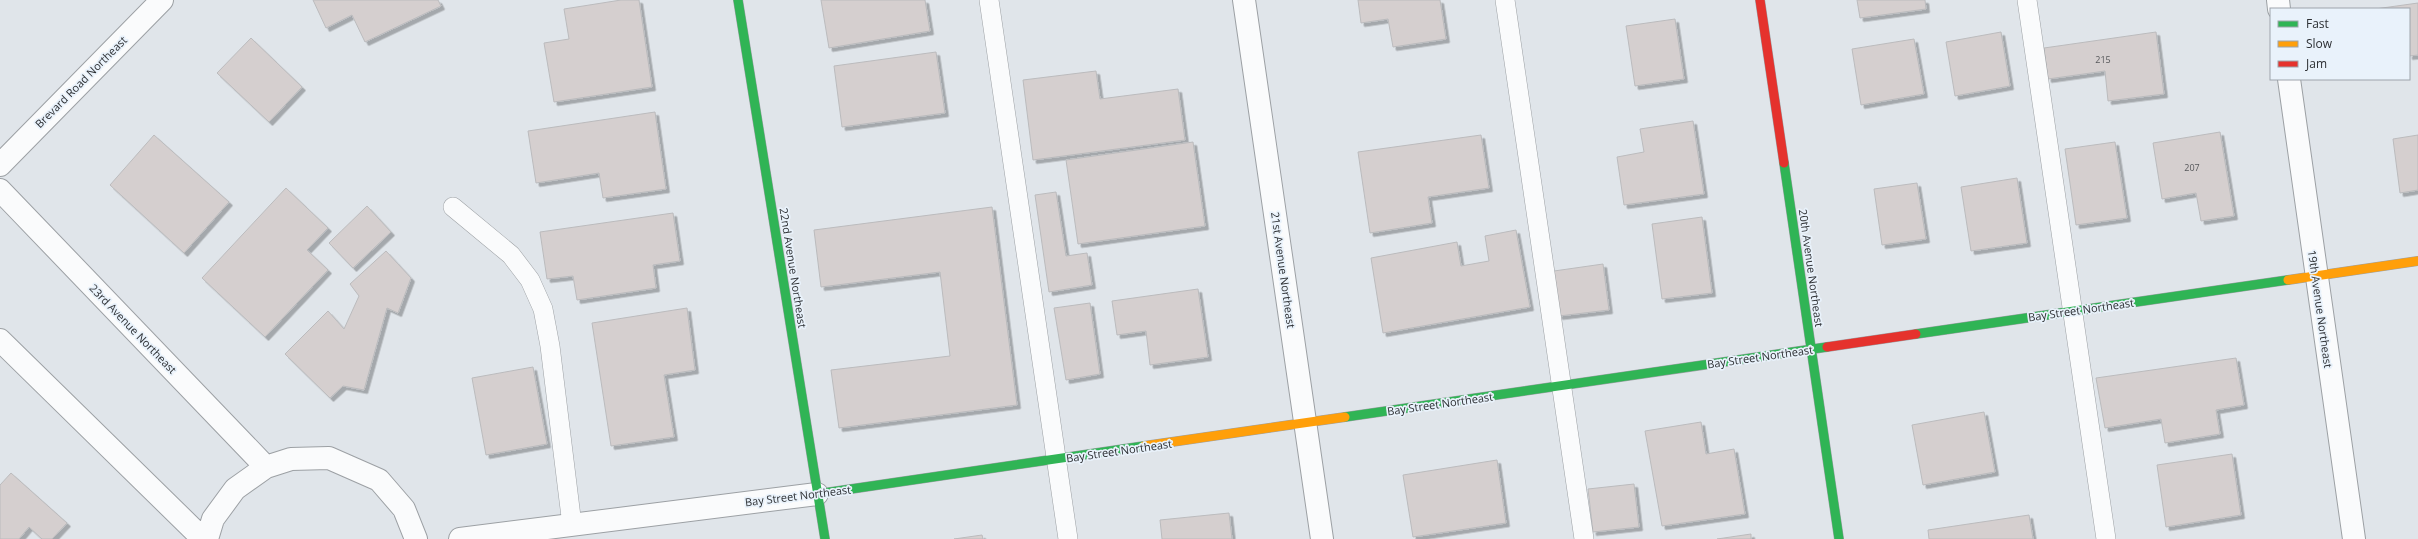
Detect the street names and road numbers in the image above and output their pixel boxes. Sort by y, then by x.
street label: Brevard Road Northeast [31,32,130,131]
street label: 22nd Avenue Northeast [777,207,810,329]
street label: 20th Avenue Northeast [1796,208,1827,328]
street label: 21st Avenue Northeast [1268,211,1299,329]
street label: 19th Avenue Northeast [2305,249,2336,369]
street label: 23rd Avenue Northeast [87,281,180,377]
street label: Bay Street Northeast [2027,295,2135,324]
street label: Bay Street Northeast [1706,342,1814,371]
street label: Bay Street Northeast [1386,389,1494,418]
street label: Bay Street Northeast [1065,436,1173,465]
street label: Bay Street Northeast [744,482,852,509]

